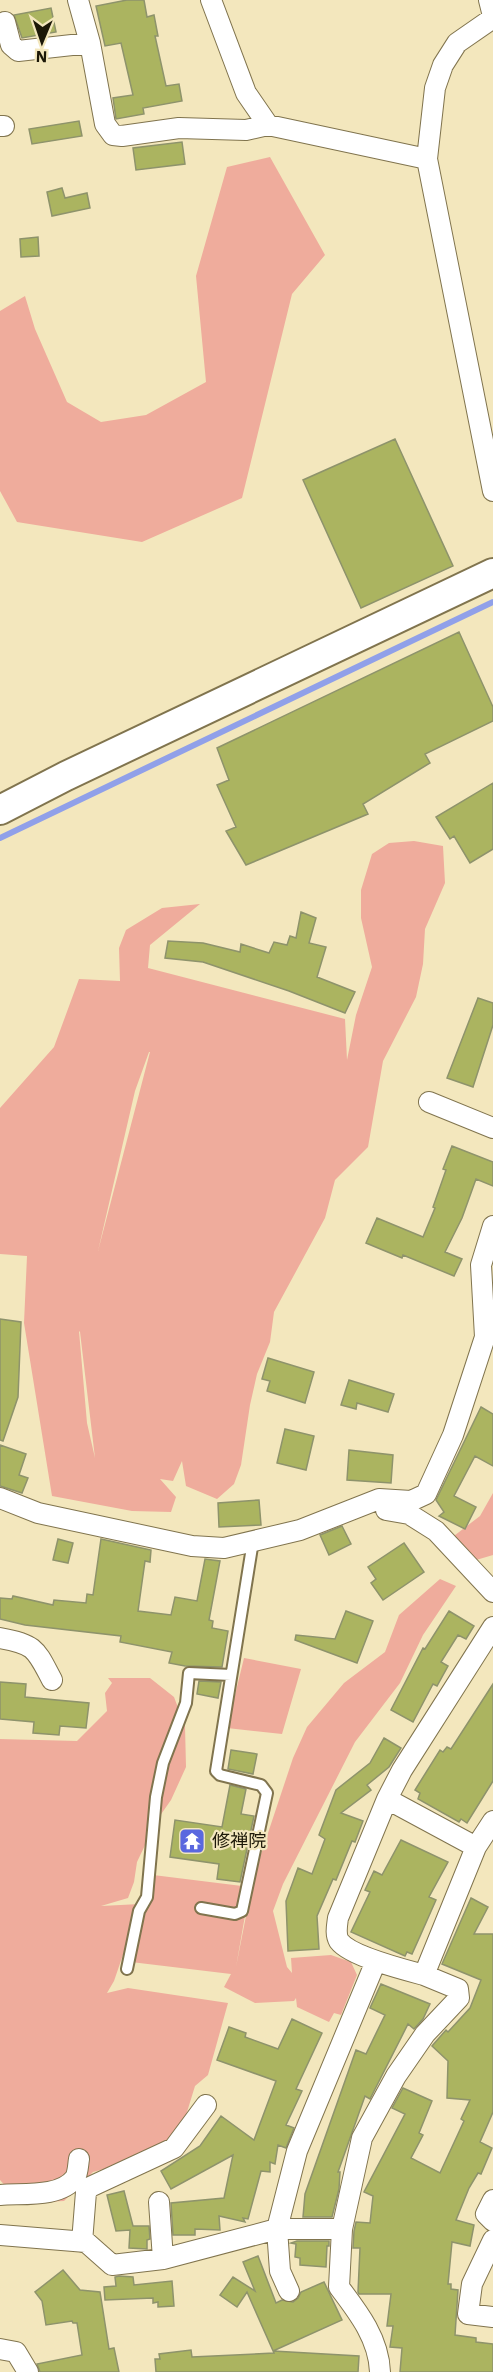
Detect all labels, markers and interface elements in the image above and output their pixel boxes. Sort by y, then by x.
north arrow [12,12,72,72]
text: N [35,47,48,67]
temple icon: 修禅院 [177,1826,207,1856]
place label: 修禅院 [212,1829,266,1852]

